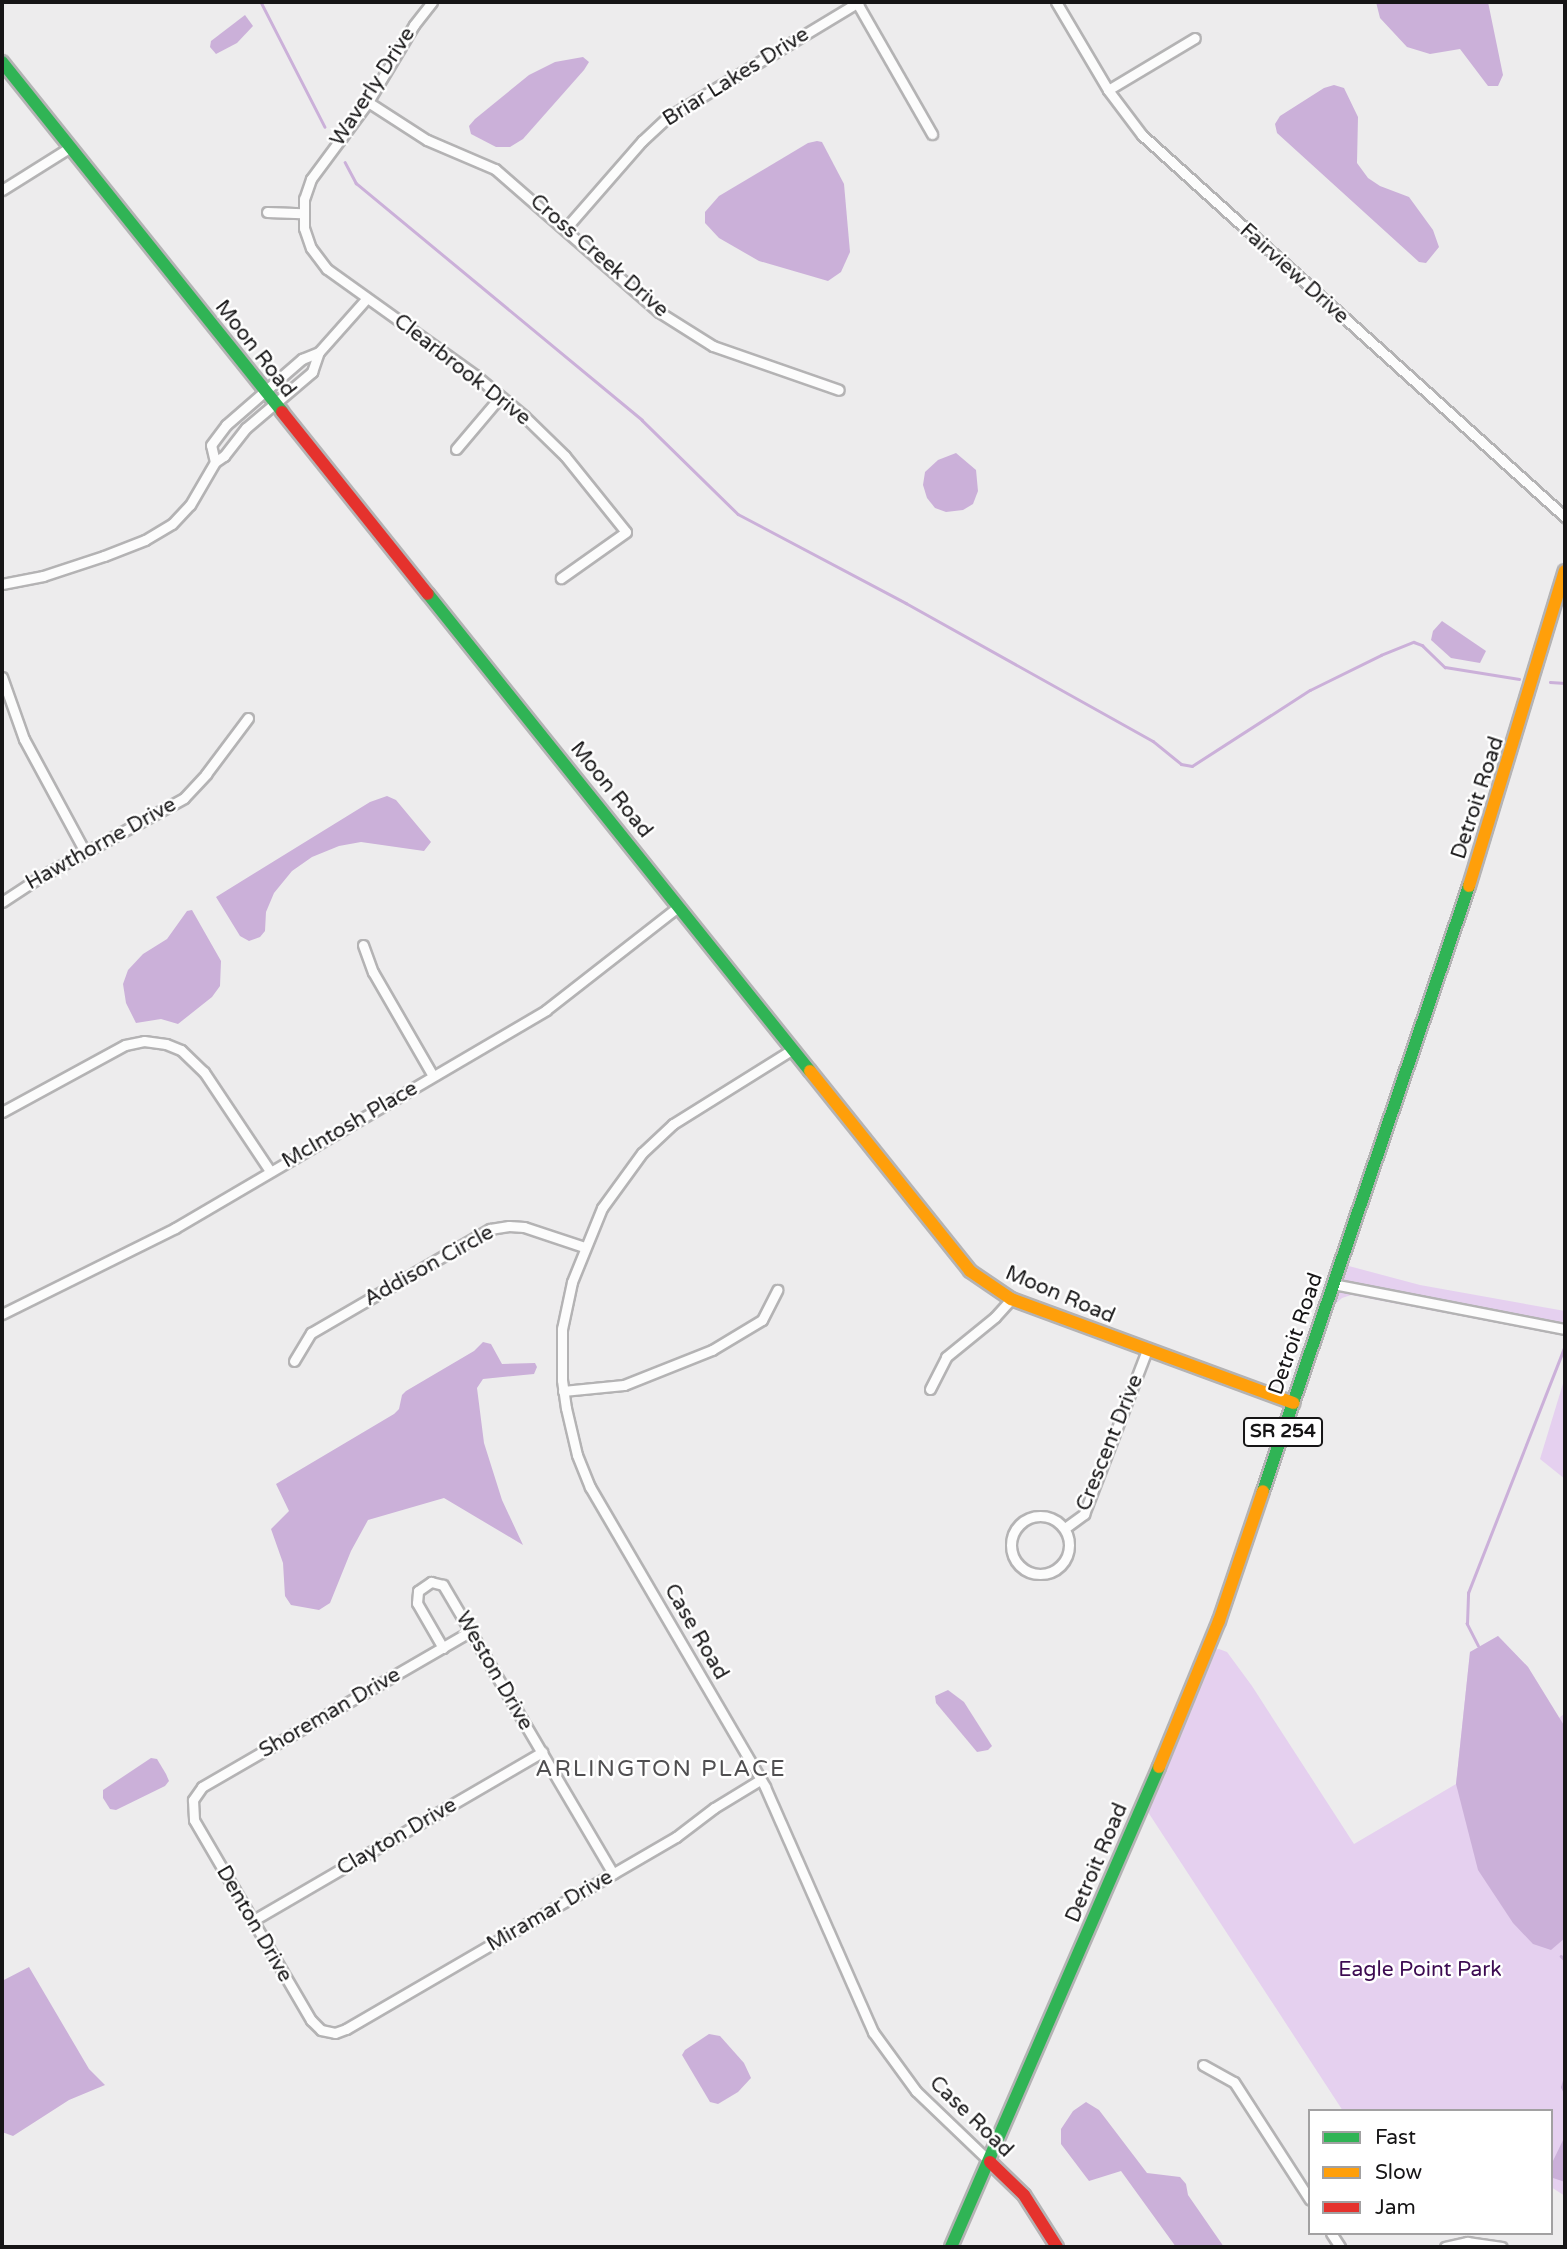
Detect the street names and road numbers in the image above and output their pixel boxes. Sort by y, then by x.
street label: Briar Lakes Drive [658,22,814,132]
street label: Waverly Drive [325,23,421,151]
street label: Cross Creek Drive [525,189,673,323]
street label: Fairview Drive [1234,218,1354,330]
street label: Moon Road [209,295,301,403]
street label: Clearbrook Drive [389,309,535,431]
street label: Detroit Road [1446,734,1510,862]
street label: Moon Road [565,737,657,843]
street label: Hawthorne Drive [21,792,181,896]
street label: McIntosh Place [278,1076,422,1174]
street label: Addison Circle [360,1220,498,1312]
street label: Moon Road [1001,1261,1119,1329]
street label: Detroit Road [1263,1270,1329,1398]
street label: Crescent Drive [1071,1371,1149,1515]
road number: SR 254 [1243,1416,1323,1448]
street label: Case Road [658,1580,734,1684]
street label: Weston Drive [450,1607,538,1735]
street label: Shoreman Drive [255,1662,405,1764]
street label: Clayton Drive [333,1793,461,1881]
street label: Detroit Road [1061,1800,1133,1926]
street label: Denton Drive [210,1861,298,1987]
street label: Miramar Drive [482,1865,618,1957]
street label: Case Road [924,2071,1018,2163]

